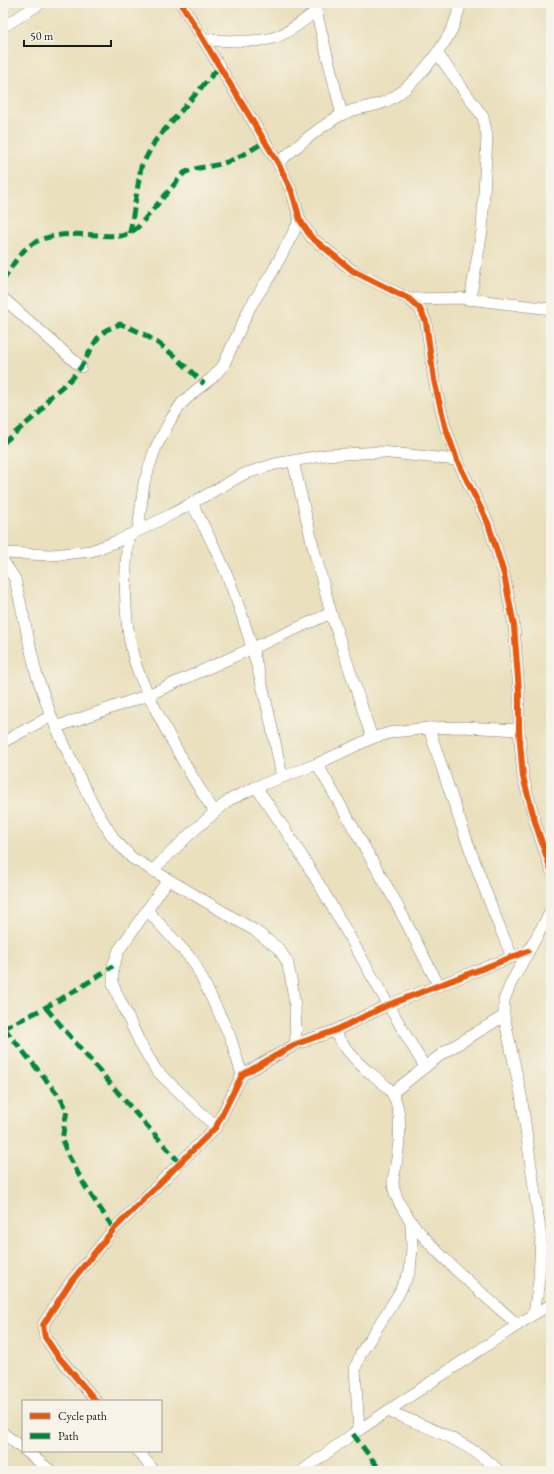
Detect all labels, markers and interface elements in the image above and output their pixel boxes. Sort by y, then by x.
scale bar [24,22,111,48]
text: 50 m [30,28,54,44]
legend [22,1400,162,1452]
text: Cycle path [58,1408,107,1424]
text: Path [58,1428,79,1444]

